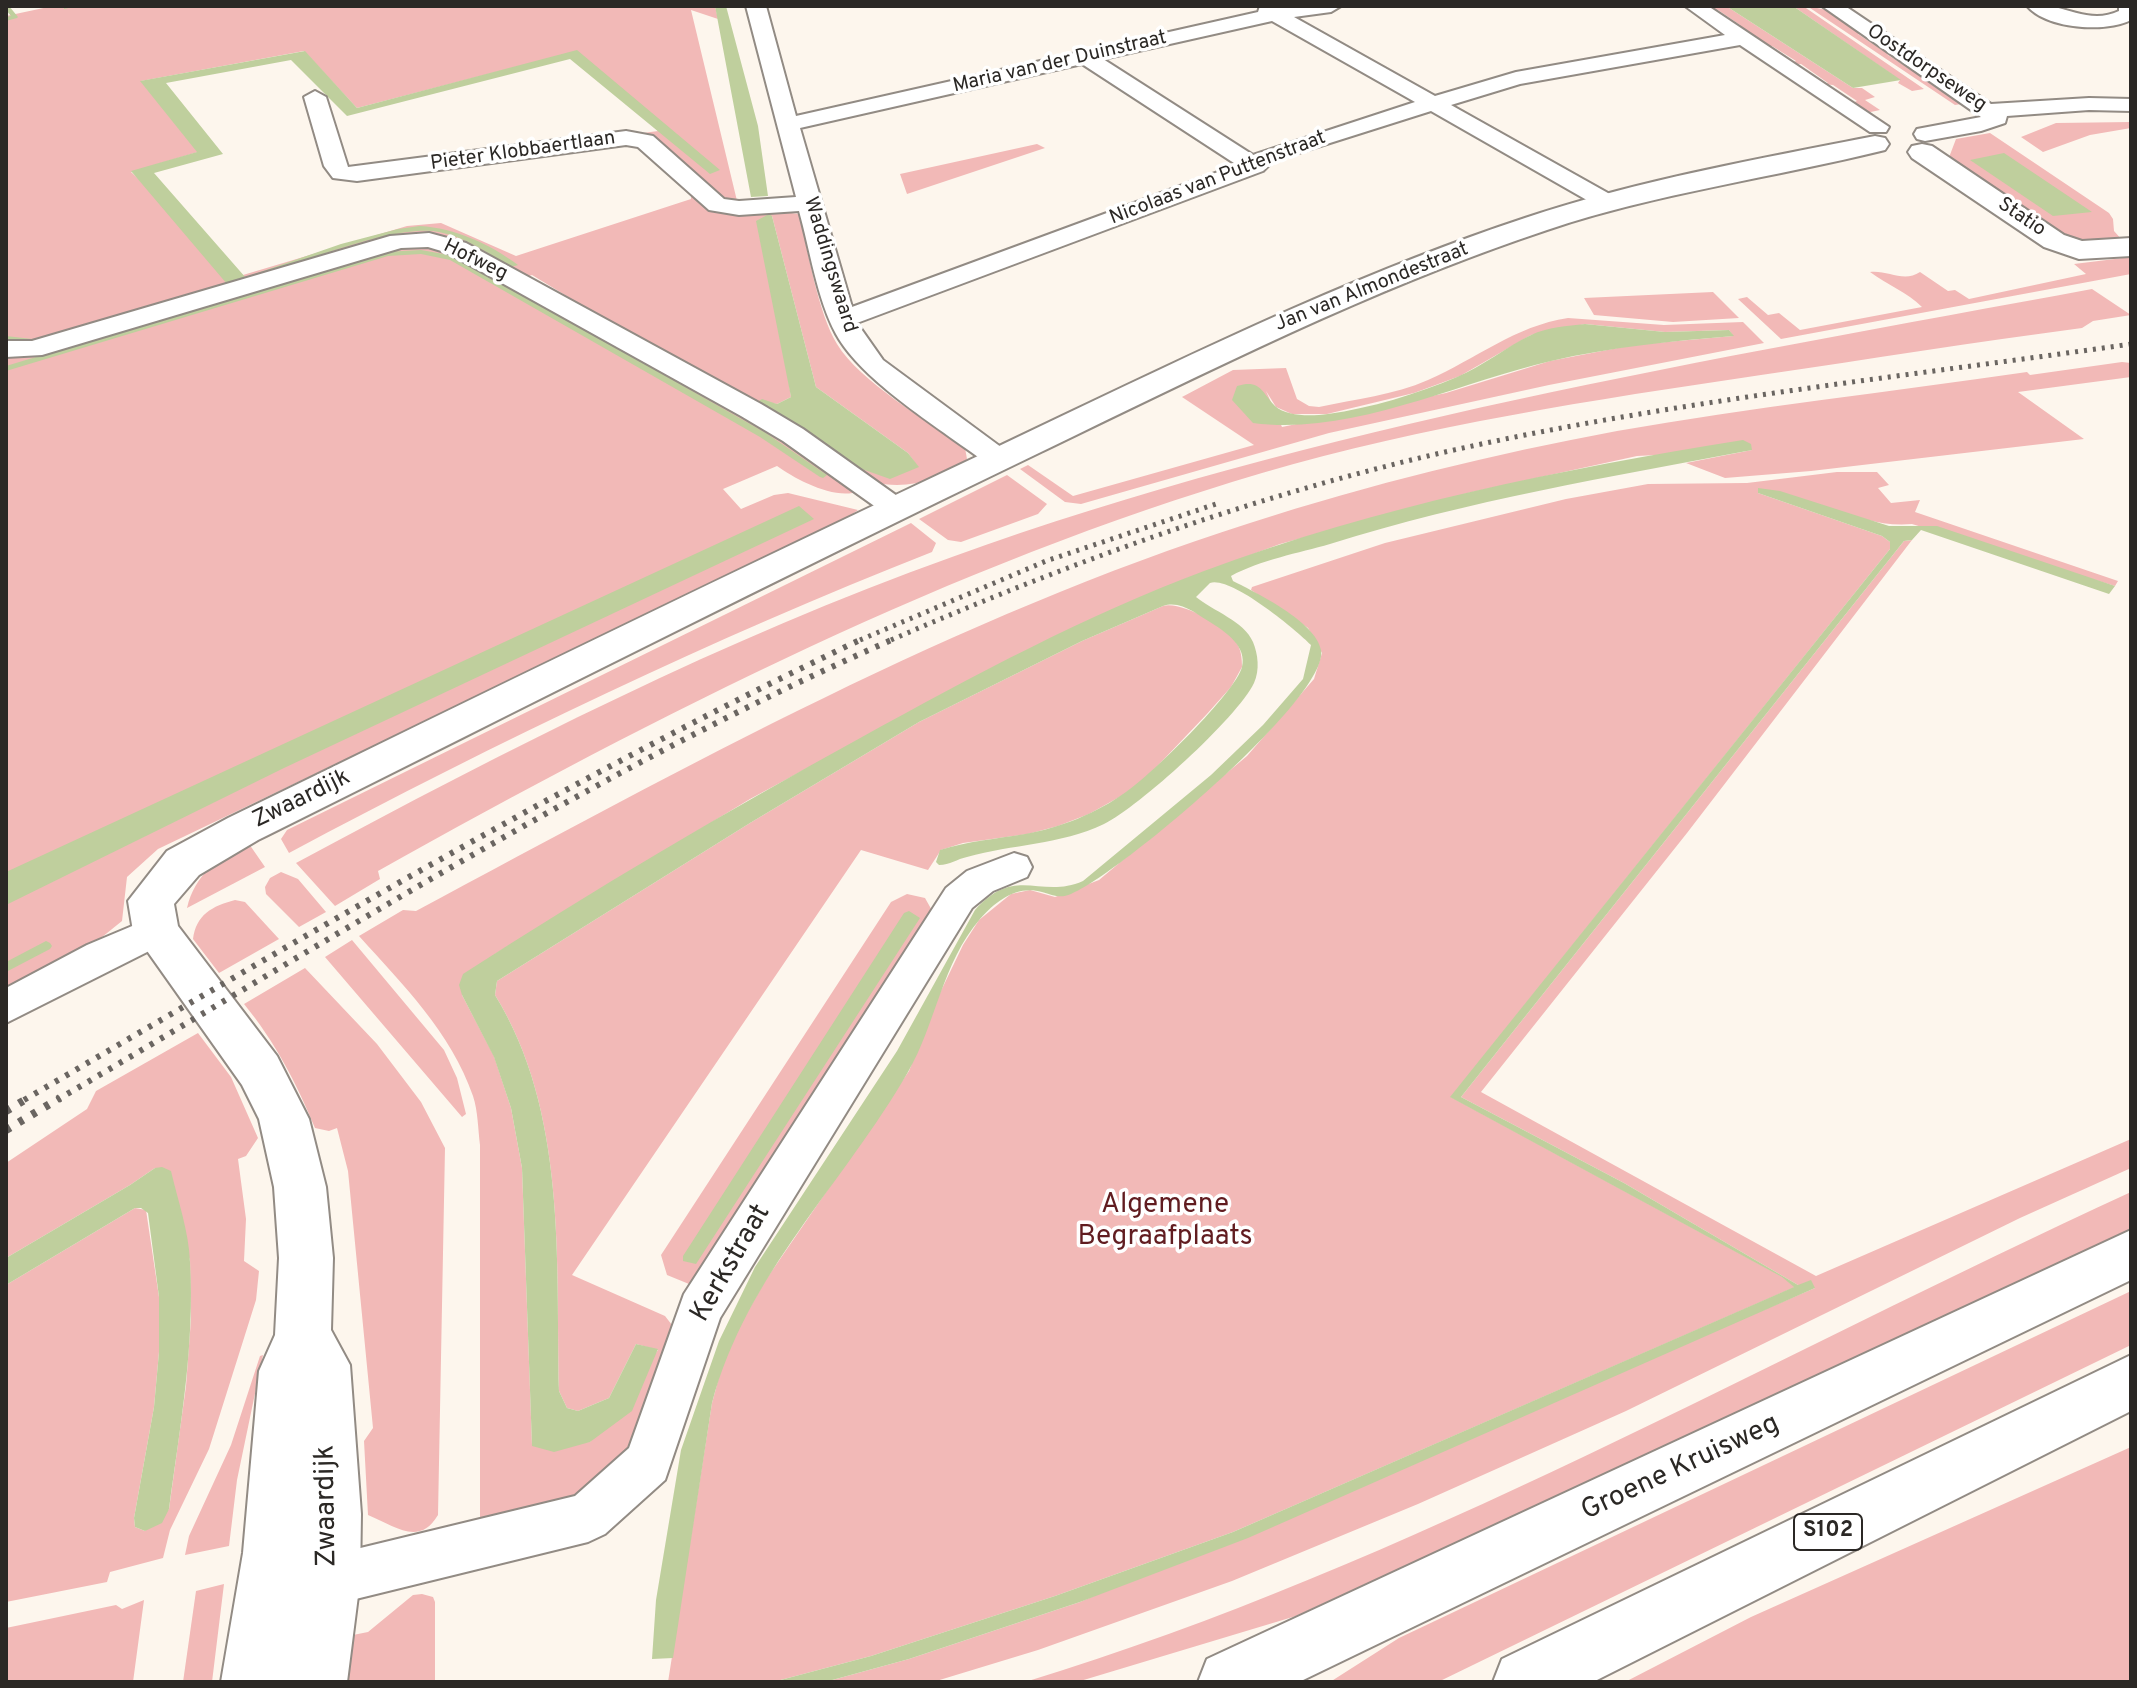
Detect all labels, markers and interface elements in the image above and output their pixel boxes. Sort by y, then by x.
street label: Oostdorpseweg [1862,20,1990,118]
street label: Maria van der Duinstraat [951,27,1169,99]
street label: Pieter Klobbaertlaan [429,127,617,177]
street label: Nicolaas van Puttenstraat [1106,127,1330,231]
street label: Statio [1992,193,2050,243]
street label: Waddingswaard [797,194,861,336]
street label: Hofweg [439,235,511,287]
street label: Jan van Almondestraat [1272,238,1472,338]
street label: Zwaardijk [249,764,355,836]
park label: Algemene Begraafplaats [1077,1189,1253,1255]
street label: Kerkstraat [685,1199,779,1329]
street label: Groene Kruisweg [1577,1408,1785,1530]
street label: Zwaardijk [310,1445,346,1567]
road number: S102 [1794,1514,1862,1550]

